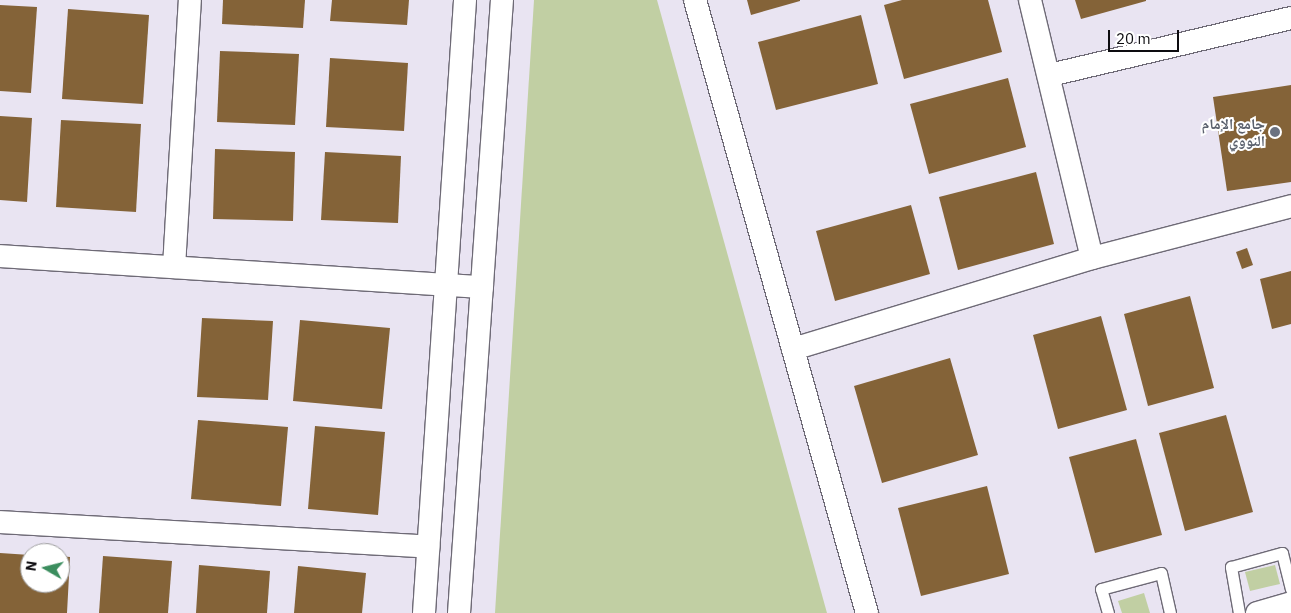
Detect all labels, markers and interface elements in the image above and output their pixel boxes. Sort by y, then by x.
scale bar [1111,20,1182,52]
text: 20 m [1116,29,1151,48]
place label: جامع الإمام النووي [1202,114,1265,149]
marker: جامع الإمام النووي [1269,126,1281,138]
north arrow [20,543,70,593]
text: N [22,560,41,572]

